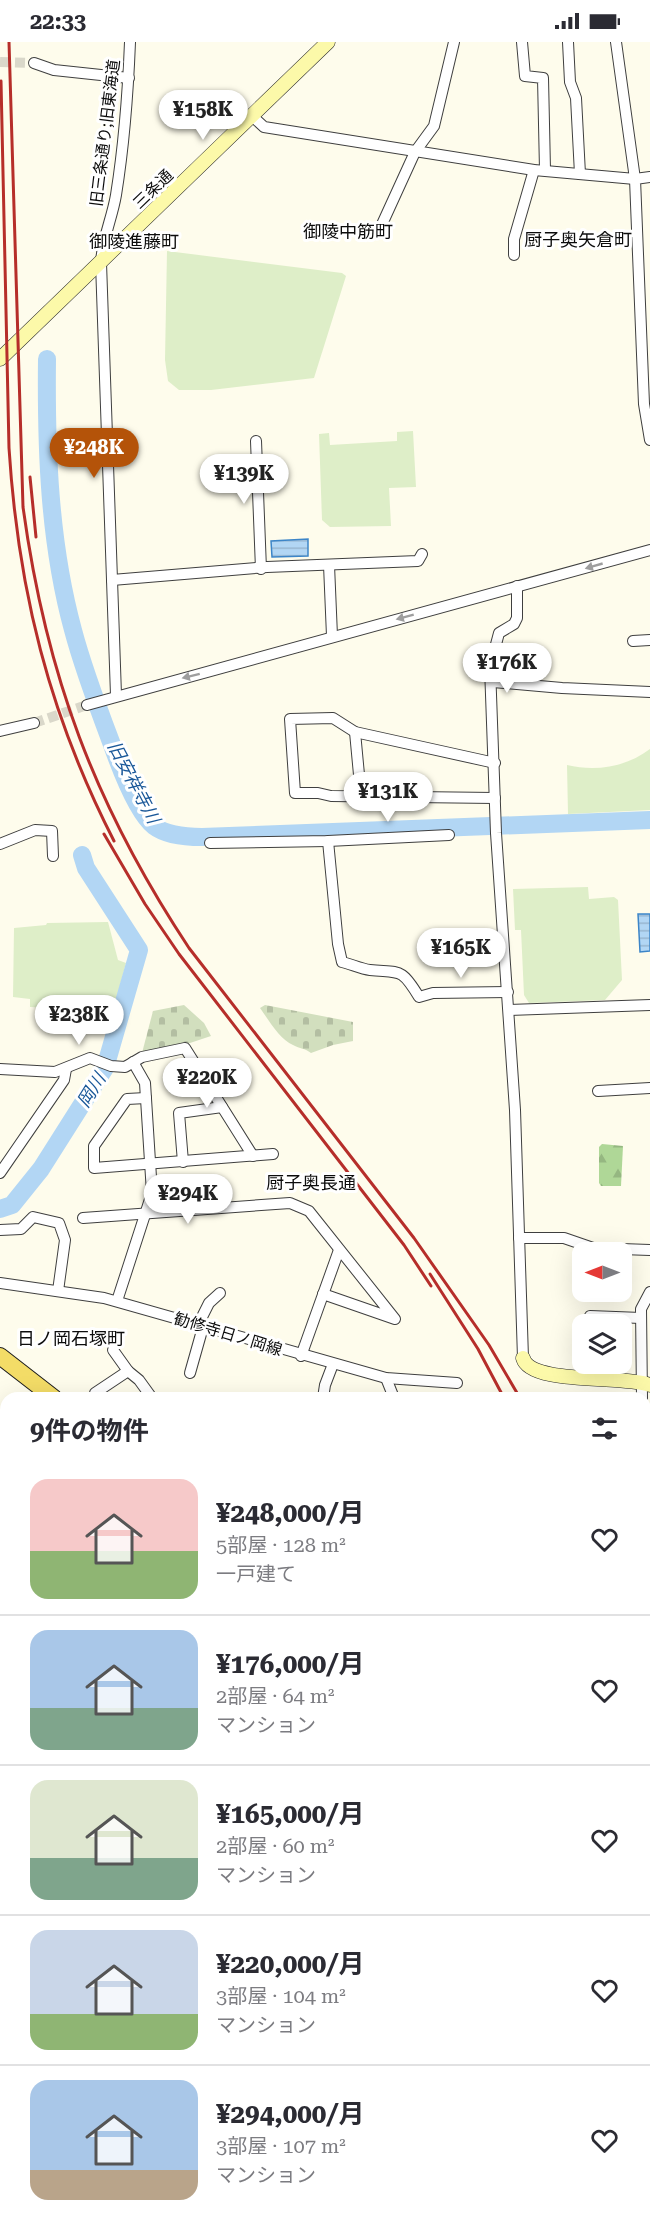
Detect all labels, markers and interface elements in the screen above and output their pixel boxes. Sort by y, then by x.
text: 22:33 [30,9,86,34]
street label: 旧三条通り;旧東海道 [87,58,123,208]
pin: ¥158K [161,90,245,141]
text: ¥158K [173,97,233,121]
street label: 三条通 [129,165,177,213]
district label: 御陵中筋町 [303,221,393,242]
district label: 厨子奥矢倉町 [524,229,632,250]
district label: 御陵進藤町 [89,231,179,252]
pin: ¥248K [52,428,136,479]
text: ¥248K [64,435,124,459]
pin: ¥139K [202,454,286,505]
text: ¥139K [214,461,274,485]
one-way arrow [585,562,603,571]
one-way arrow [396,612,415,622]
pin: ¥176K [465,643,549,694]
text: ¥176K [477,650,537,674]
one-way arrow [182,671,200,681]
water label: 旧安祥寺川 [104,737,165,828]
pin: ¥131K [346,772,430,823]
text: ¥131K [358,779,418,803]
pin: ¥165K [419,928,503,979]
text: ¥165K [431,935,491,959]
pin: ¥238K [37,995,121,1046]
text: ¥238K [49,1002,109,1026]
pin: ¥220K [165,1058,249,1109]
text: ¥220K [177,1065,237,1089]
water label: 岡川 [73,1067,111,1111]
district label: 厨子奥長通 [266,1172,356,1193]
pin: ¥294K [146,1174,230,1225]
text: ¥294K [158,1181,218,1205]
north arrow [572,1242,632,1302]
map controls [572,1242,632,1374]
street label: 勧修寺日ノ岡線 [172,1309,284,1359]
button: layers [572,1314,632,1374]
district label: 日ノ岡石塚町 [17,1328,125,1349]
icon: filters [588,1412,621,1445]
text: 9件の物件 [30,1416,149,1446]
text: ¥248,000/月 [216,1498,364,1528]
icon: home [78,1503,150,1575]
icon: heart [588,1523,621,1556]
text: 5部屋 · 128 m² [216,1533,346,1557]
text: 一戸建て [216,1562,296,1586]
text: ¥176,000/月 [216,1649,364,1679]
icon: home [78,1654,150,1726]
icon: heart [588,1674,621,1707]
text: 2部屋 · 64 m² [216,1684,335,1708]
text: マンション [216,1713,316,1737]
text: ¥165,000/月 [216,1799,364,1829]
icon: home [78,1804,150,1876]
icon: heart [588,1824,621,1857]
text: 2部屋 · 60 m² [216,1834,335,1858]
text: マンション [216,1863,316,1887]
text: ¥220,000/月 [216,1949,364,1979]
icon: home [78,1954,150,2026]
icon: heart [588,1974,621,2007]
text: 3部屋 · 104 m² [216,1984,346,2008]
text: マンション [216,2013,316,2037]
text: ¥294,000/月 [216,2099,364,2129]
icon: home [78,2104,150,2176]
icon: heart [588,2124,621,2157]
text: 3部屋 · 107 m² [216,2134,346,2158]
text: マンション [216,2163,316,2187]

